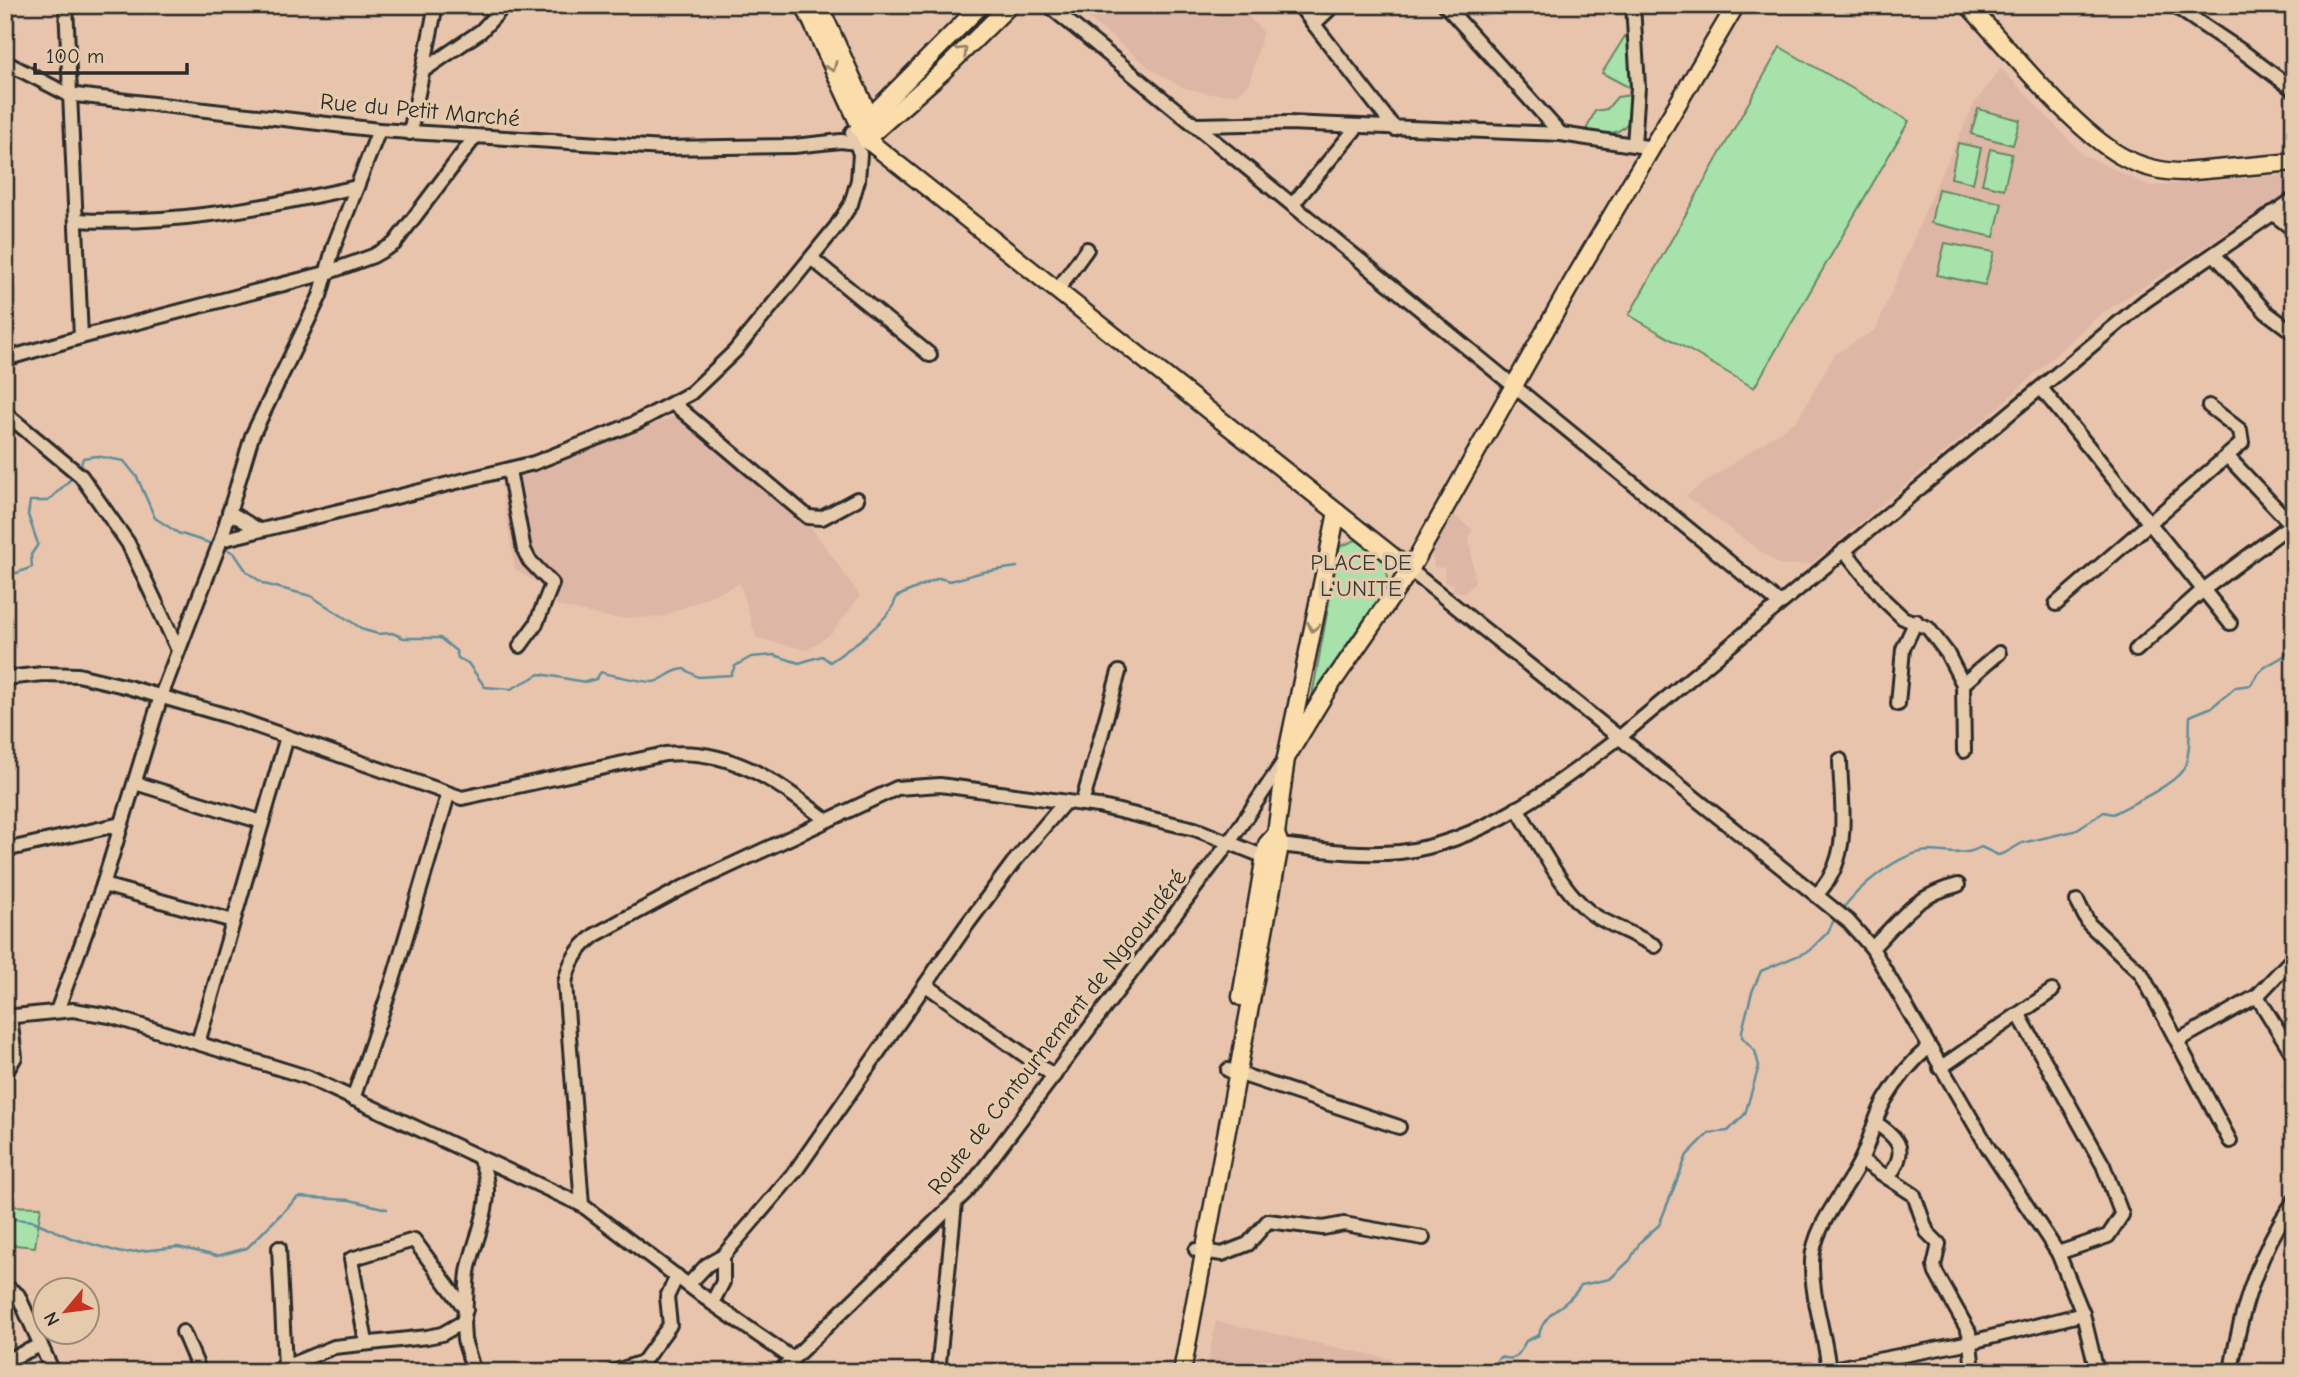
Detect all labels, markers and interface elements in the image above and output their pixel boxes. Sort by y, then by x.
scale bar [35,32,187,76]
text: 100 m [46,44,104,68]
one-way arrow [955,46,968,59]
one-way arrow [824,60,838,73]
street label: Rue du Petit Marché [319,88,521,132]
park label: PLACE DE L'UNITE [1310,549,1412,602]
one-way arrow [1307,621,1322,633]
street label: Route de Contournement de Ngaoundéré [922,864,1192,1200]
north arrow [32,1276,102,1346]
text: N [39,1308,65,1330]

